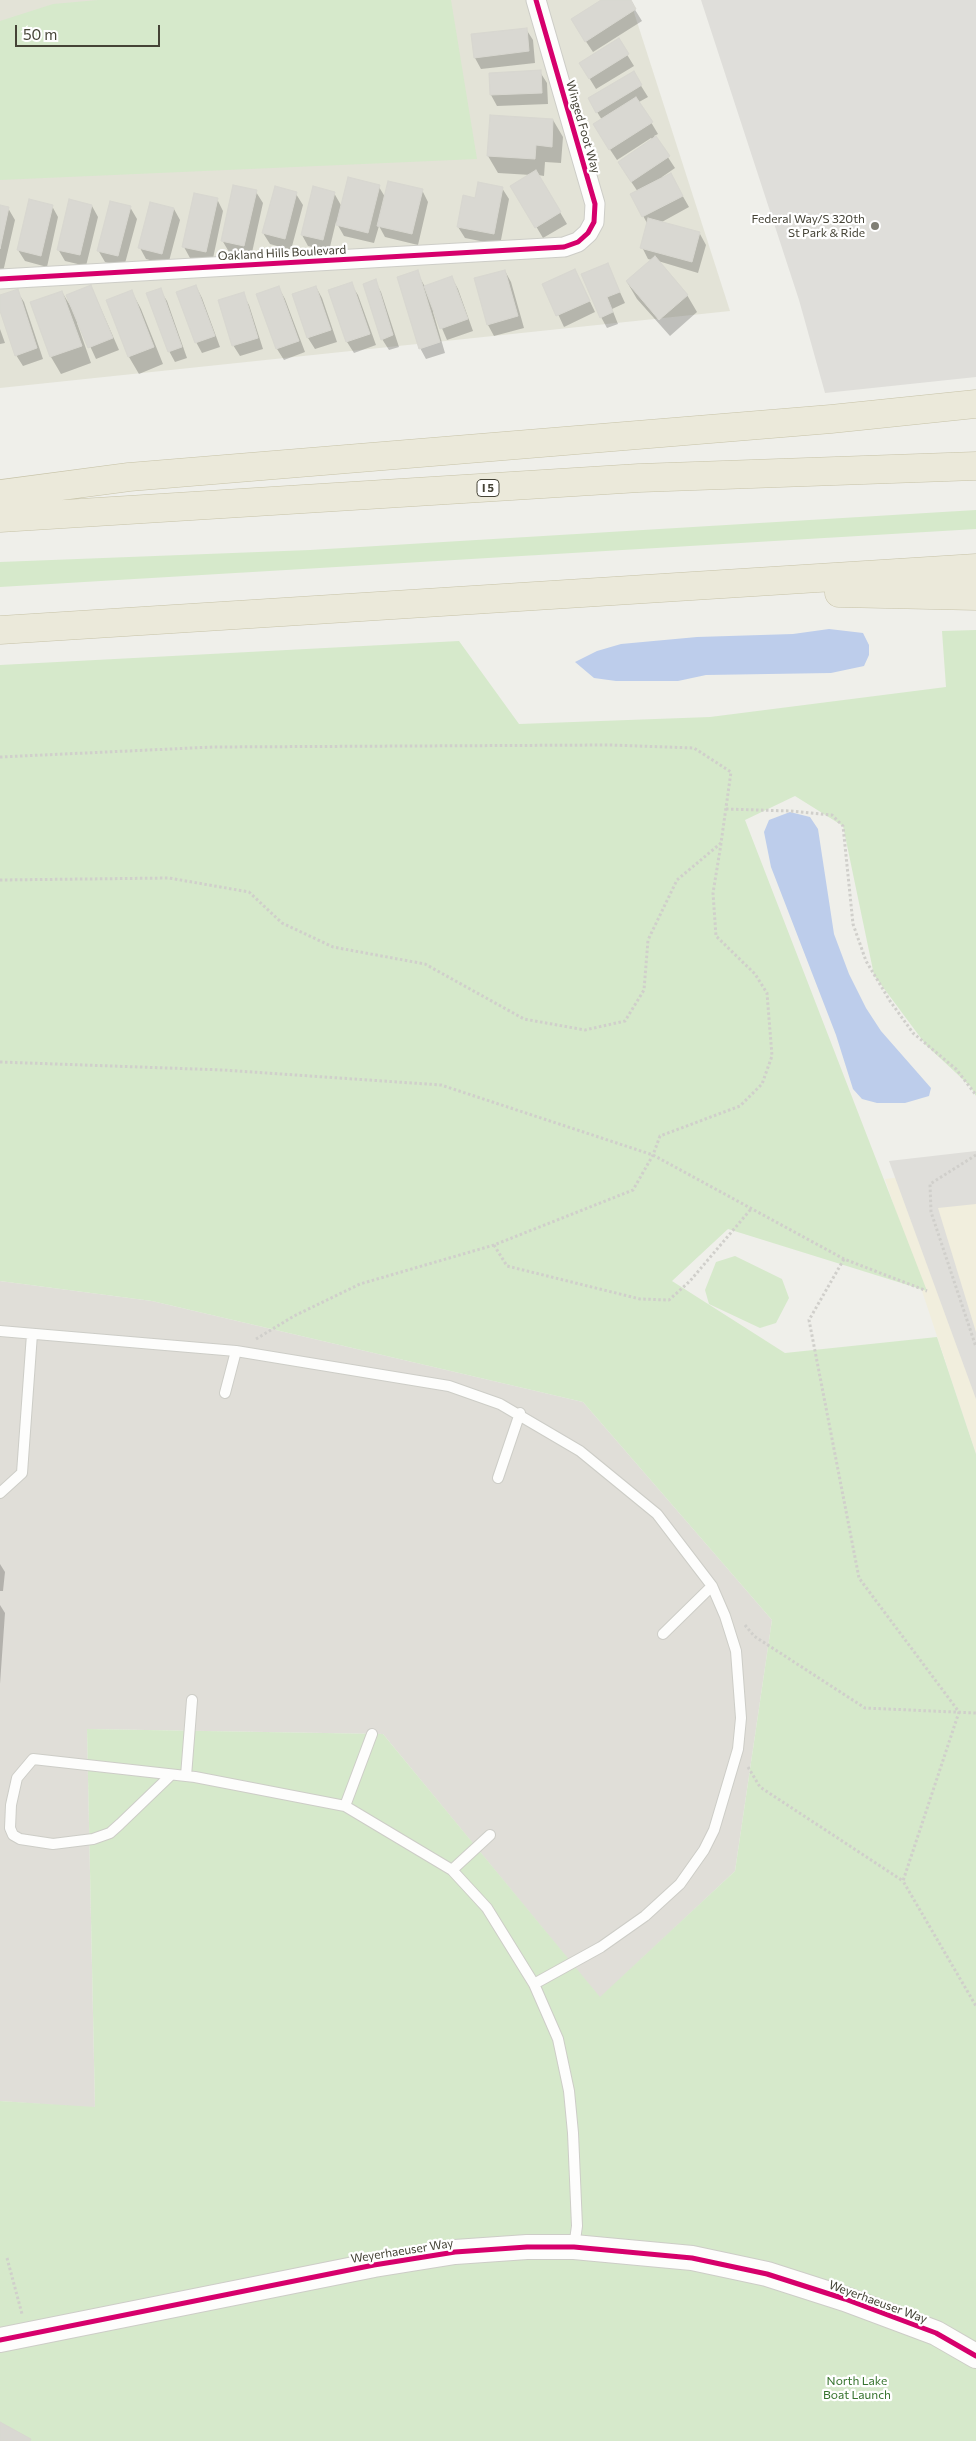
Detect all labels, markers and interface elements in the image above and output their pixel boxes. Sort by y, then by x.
scale bar [18,15,162,47]
text: 50 m [23,25,57,43]
street label: Winged Foot Way [563,79,603,175]
place label: Federal Way/S 320th St Park & Ride [751,212,865,240]
marker: Federal Way/S 320th St Park & Ride [869,220,881,232]
street label: Oakland Hills Boulevard [217,242,347,264]
road number: I 5 [477,479,499,496]
street label: Weyerhaeuser Way [350,2236,454,2266]
street label: Weyerhaeuser Way [827,2277,929,2327]
park label: North Lake Boat Launch [823,2374,891,2402]

